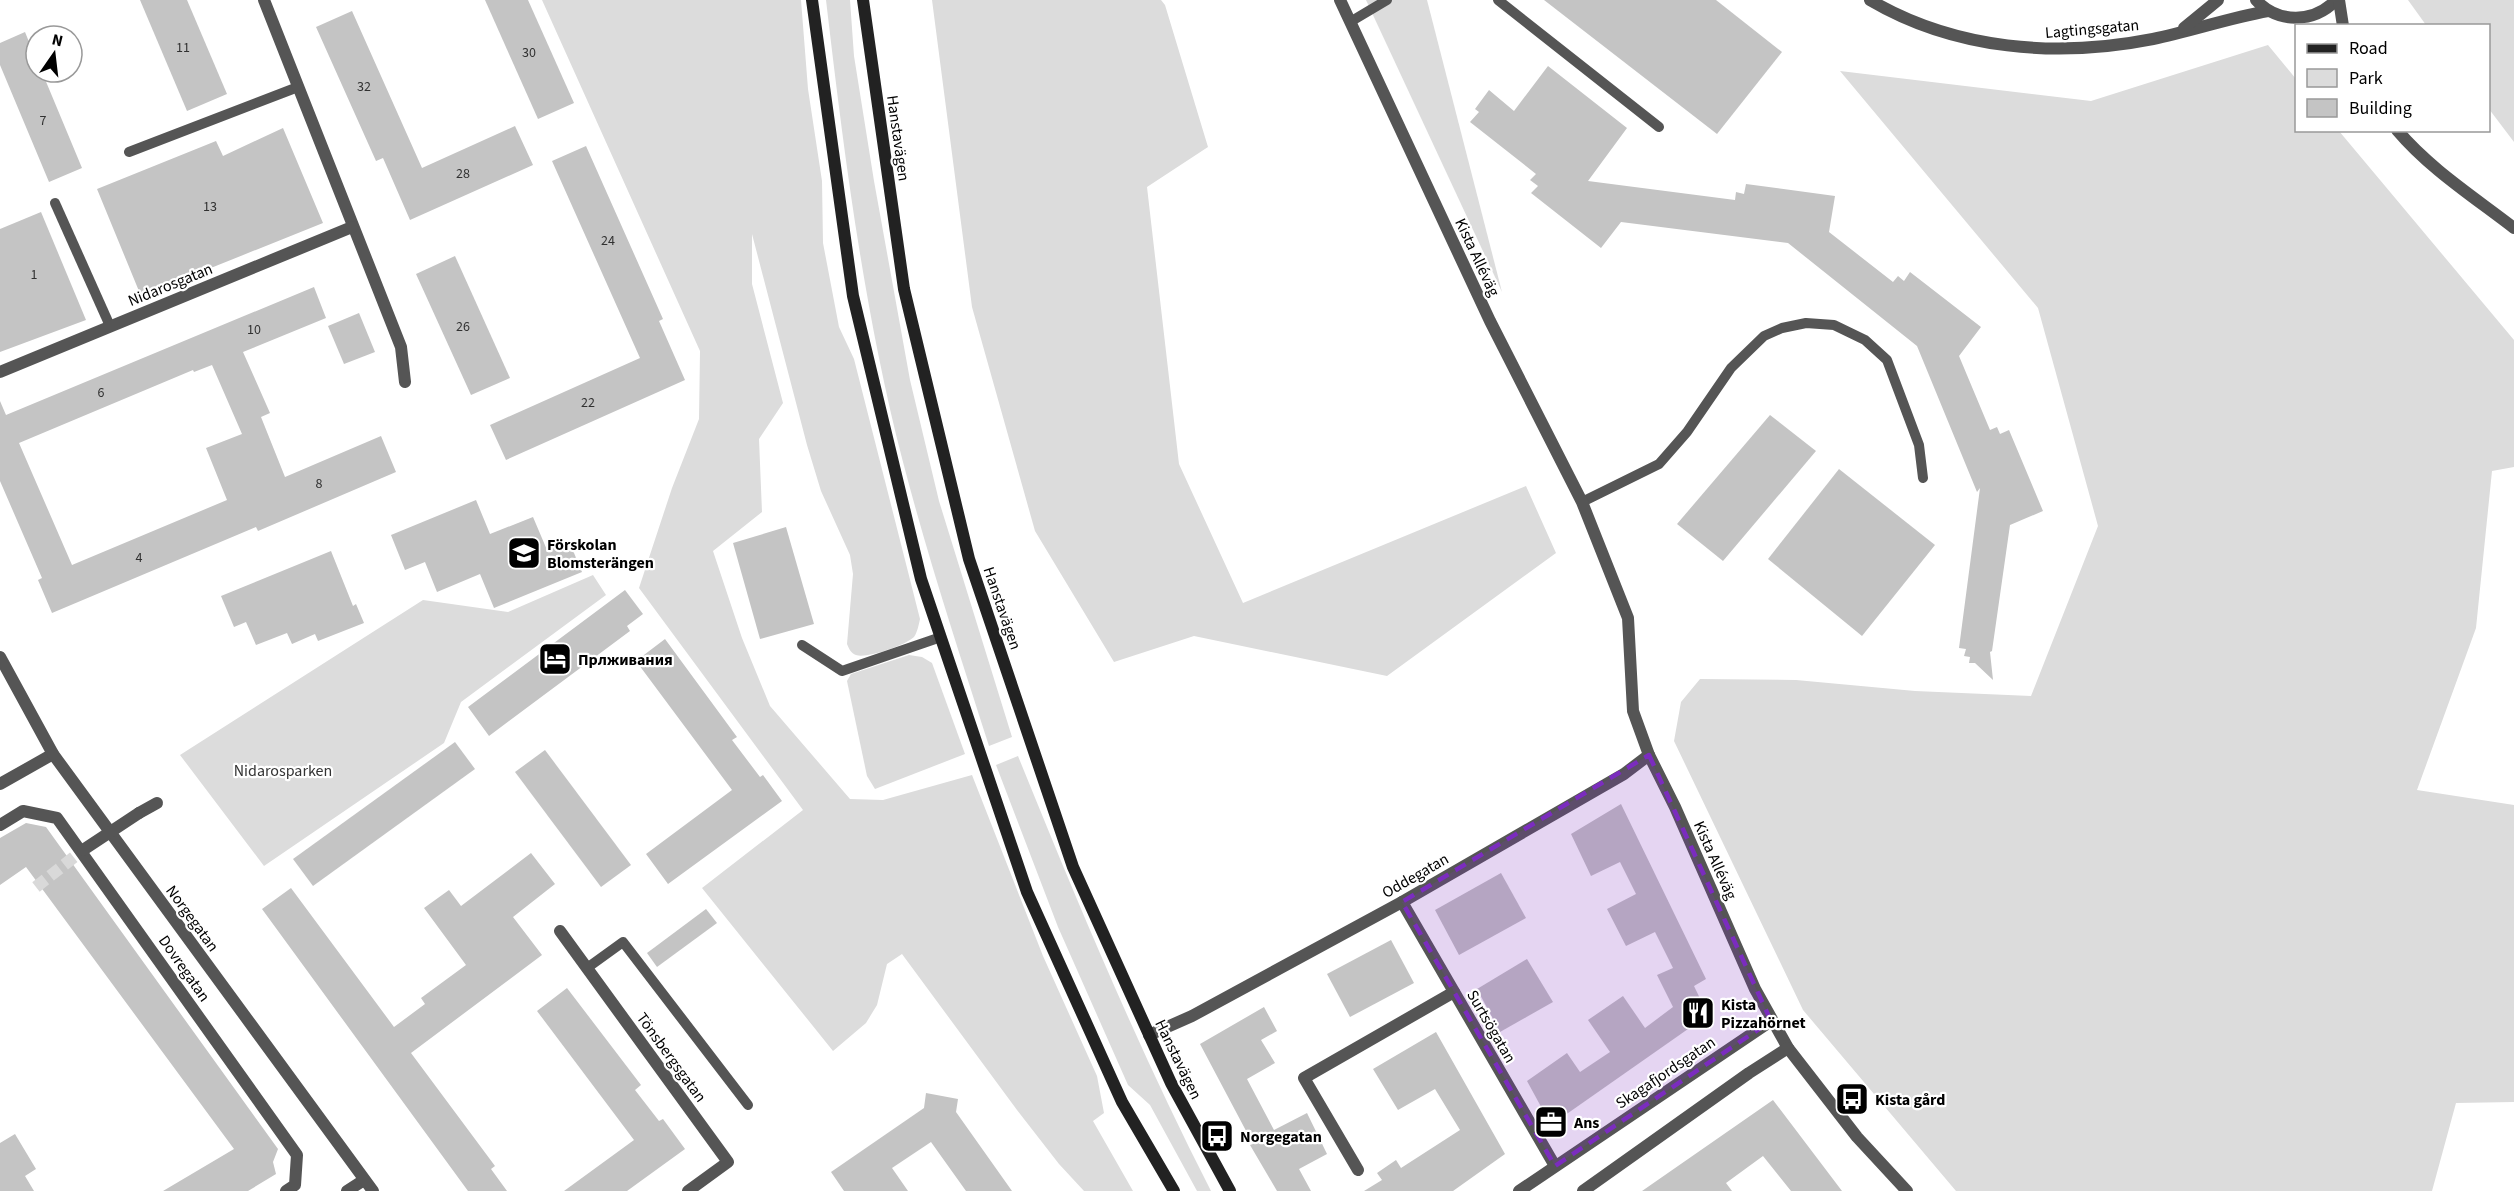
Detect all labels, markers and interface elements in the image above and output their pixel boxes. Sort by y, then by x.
street label: Lagtingsgatan [2044,14,2140,44]
north arrow [24,24,84,84]
legend [2295,24,2490,132]
text: N [50,28,65,52]
text: Road [2349,36,2388,61]
house number: 11 [176,38,190,58]
house number: 30 [522,43,536,63]
text: Park [2349,66,2383,91]
house number: 32 [357,77,371,97]
street label: Hanstavägen [881,94,915,183]
text: Building [2349,96,2412,121]
house number: 7 [40,111,47,131]
house number: 28 [456,164,470,184]
house number: 13 [203,197,217,217]
street label: Kista Alléväg [1449,215,1505,300]
house number: 24 [601,231,615,251]
street label: Nidarosgatan [125,258,216,312]
house number: 1 [31,265,38,285]
house number: 26 [456,317,470,337]
house number: 10 [247,320,261,340]
house number: 6 [98,383,105,403]
house number: 22 [581,393,595,413]
house number: 8 [316,474,323,494]
place label: Förskolan Blomsterängen [547,534,654,574]
school or university icon: Förskolan Blomsterängen [506,535,542,571]
house number: 4 [136,548,143,568]
street label: Hanstavägen [978,564,1027,653]
hotel icon: Прлживания [537,641,573,677]
place label: Прлживания [578,649,673,671]
park label: Nidarosparken [234,760,332,782]
street label: Kista Alléväg [1688,818,1742,903]
street label: Oddegatan [1378,848,1453,904]
street label: Norgegatan [160,881,224,956]
street label: Dovregatan [153,931,215,1006]
street label: Surtsögatan [1461,986,1521,1067]
place label: Kista Pizzahörnet [1721,994,1806,1034]
restaurant icon: Kista Pizzahörnet [1680,995,1716,1031]
street label: Tönsbergsgatan [631,1008,711,1107]
street label: Hanstavägen [1149,1016,1207,1103]
street label: Skagafjordsgatan [1611,1031,1720,1114]
bus stop icon: Kista gård [1834,1081,1870,1117]
place label: Kista gård [1875,1089,1946,1111]
office icon: Ans [1533,1104,1569,1140]
place label: Ans [1573,1112,1599,1134]
bus stop icon: Norgegatan [1199,1118,1235,1154]
place label: Norgegatan [1240,1126,1322,1148]

